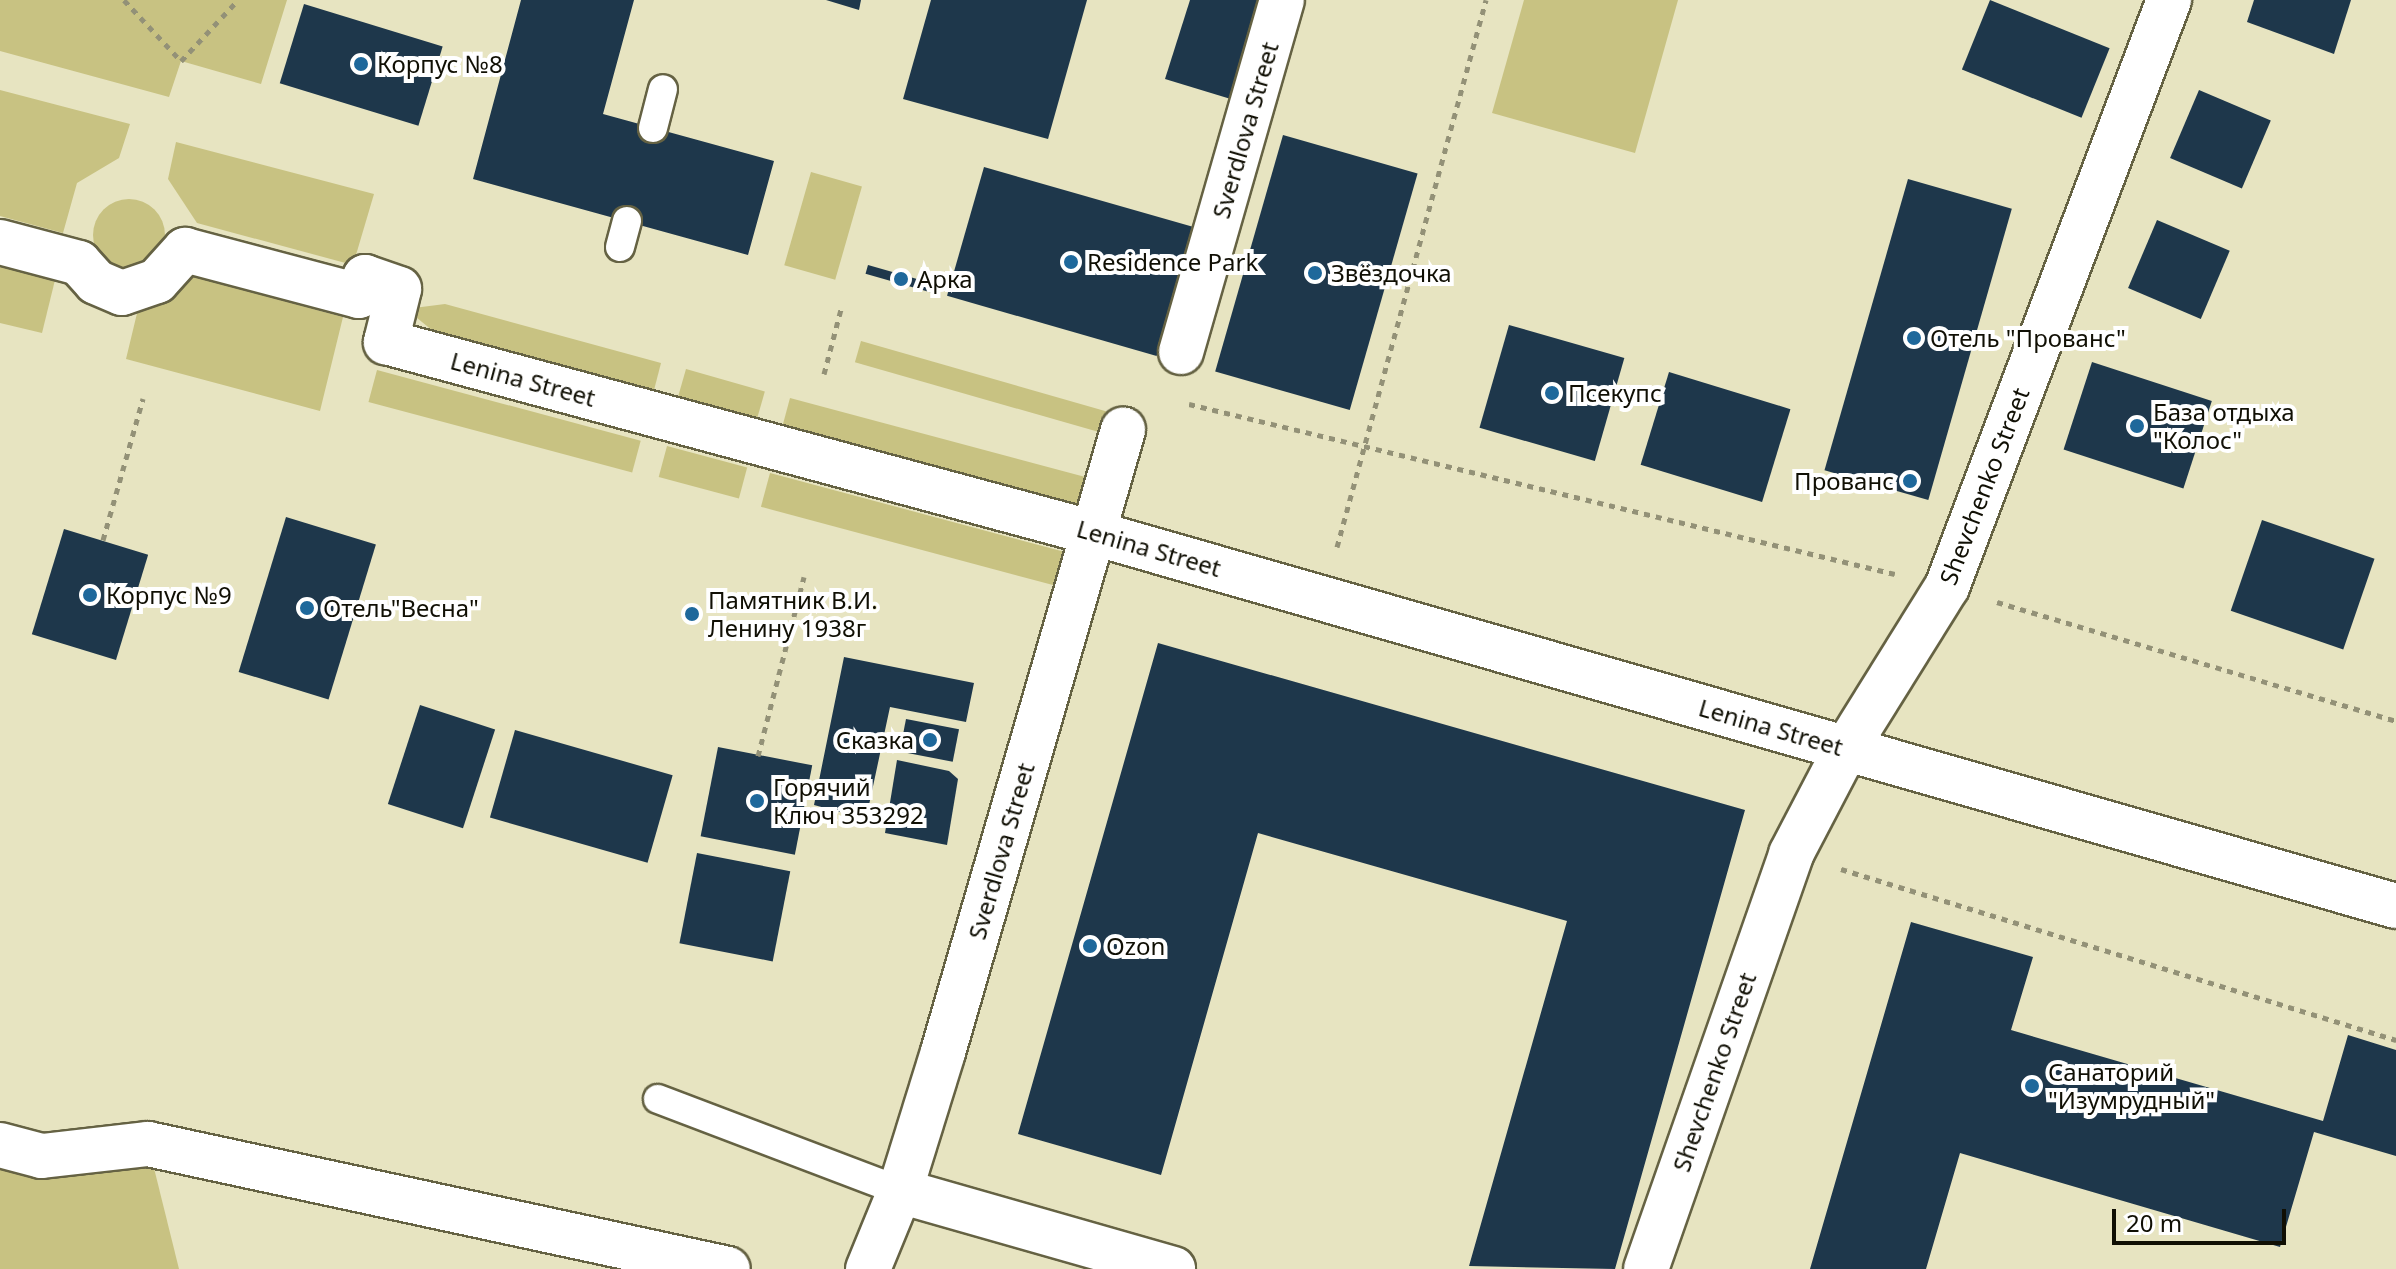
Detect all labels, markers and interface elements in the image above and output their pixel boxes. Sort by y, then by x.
street label: Sverdlova Street [1206,38,1284,222]
place label: Корпус №8 [377,50,503,78]
marker: Корпус №8 [352,55,370,73]
place label: Residence Park [1087,248,1258,276]
marker: Residence Park [1062,253,1080,271]
place label: Звёздочка [1331,259,1452,287]
marker: Звёздочка [1306,264,1324,282]
place label: Арка [917,265,973,293]
marker: Арка [892,270,910,288]
place label: Отель "Прованс" [1930,324,2126,352]
marker: Отель "Прованс" [1905,329,1923,347]
street label: Lenina Street [447,346,599,412]
place label: Псекупс [1568,379,1662,407]
street label: Shevchenko Street [1933,383,2035,589]
marker: Псекупс [1543,384,1561,402]
place label: База отдыха "Колос" [2153,398,2295,454]
marker: База отдыха "Колос" [2128,417,2146,435]
place label: Прованс [1794,467,1894,495]
marker: Прованс [1901,472,1919,490]
street label: Lenina Street [1074,514,1224,582]
place label: Корпус №9 [106,581,232,609]
marker: Корпус №9 [81,586,99,604]
place label: Памятник В.И. Ленину 1938г [708,586,878,642]
place label: Отель"Весна" [323,594,479,622]
marker: Отель"Весна" [298,599,316,617]
marker: Памятник В.И. Ленину 1938г [683,605,701,623]
street label: Lenina Street [1696,693,1846,761]
place label: Сказка [836,726,914,754]
marker: Сказка [921,731,939,749]
street label: Sverdlova Street [962,759,1040,943]
place label: Горячий Ключ 353292 [773,773,924,829]
marker: Горячий Ключ 353292 [748,792,766,810]
place label: Ozon [1106,932,1165,960]
marker: Ozon [1081,937,1099,955]
street label: Shevchenko Street [1666,969,1762,1175]
place label: Санаторий "Изумрудный" [2048,1058,2215,1114]
marker: Санаторий "Изумрудный" [2023,1077,2041,1095]
scale bar [2116,1193,2290,1243]
text: 20 m [2126,1206,2182,1239]

